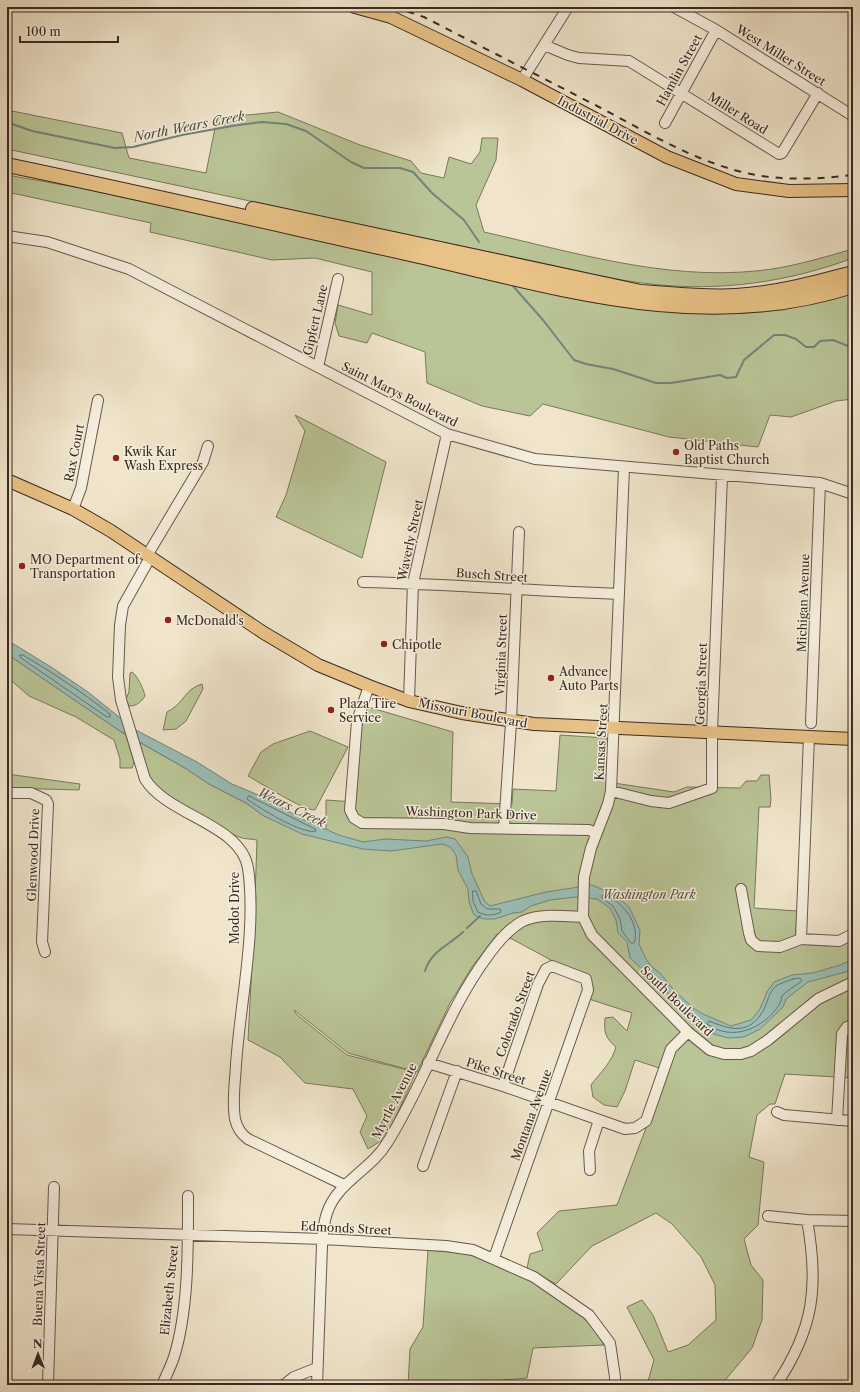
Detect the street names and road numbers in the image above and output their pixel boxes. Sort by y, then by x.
street label: West Miller Street [732,21,829,89]
street label: Hamlin Street [653,31,705,108]
street label: Miller Road [705,89,771,138]
street label: Industrial Drive [555,92,641,148]
street label: Gipfert Lane [300,283,331,357]
street label: Saint Marys Boulevard [339,358,461,430]
street label: Rax Court [61,422,87,483]
street label: Waverly Street [394,497,426,583]
street label: Michigan Avenue [794,553,812,653]
street label: Busch Street [456,565,529,585]
street label: Virginia Street [492,613,510,697]
street label: Georgia Street [692,642,710,725]
street label: Missouri Boulevard [417,695,529,731]
street label: Kansas Street [591,702,611,781]
street label: Washington Park Drive [404,803,537,823]
street label: Glenwood Drive [24,808,42,902]
street label: Modot Drive [227,871,242,944]
street label: South Boulevard [638,963,717,1040]
street label: Colorado Street [492,968,538,1059]
street label: Pike Street [464,1054,529,1088]
street label: Myrtle Avenue [368,1060,420,1142]
street label: Montana Avenue [507,1067,555,1163]
street label: Edmonds Street [300,1218,393,1238]
street label: Buena Vista Street [30,1221,48,1326]
street label: Elizabeth Street [157,1243,181,1336]

